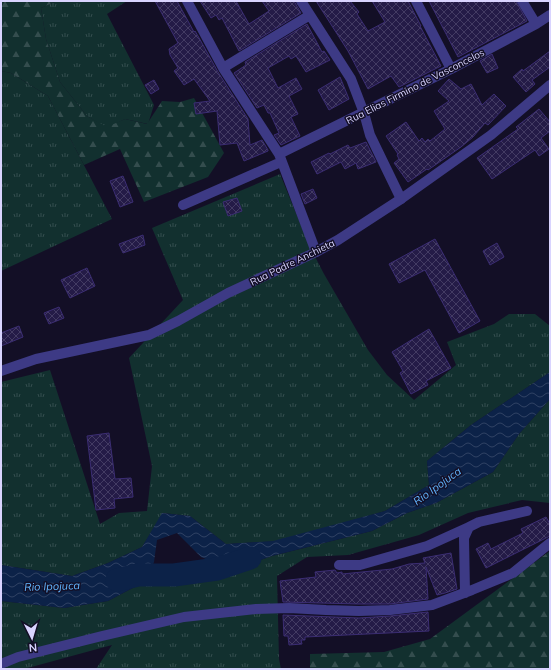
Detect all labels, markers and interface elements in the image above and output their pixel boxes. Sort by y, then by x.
street label: Rua Elias Firmino de Vasconcelos [344,46,487,127]
street label: Rua Padre Anchieta [248,236,337,289]
water label: Rio Ipojuca [410,464,464,508]
water label: Rio Ipojuca [24,578,81,594]
north arrow [12,618,52,658]
text: N [28,641,38,655]

